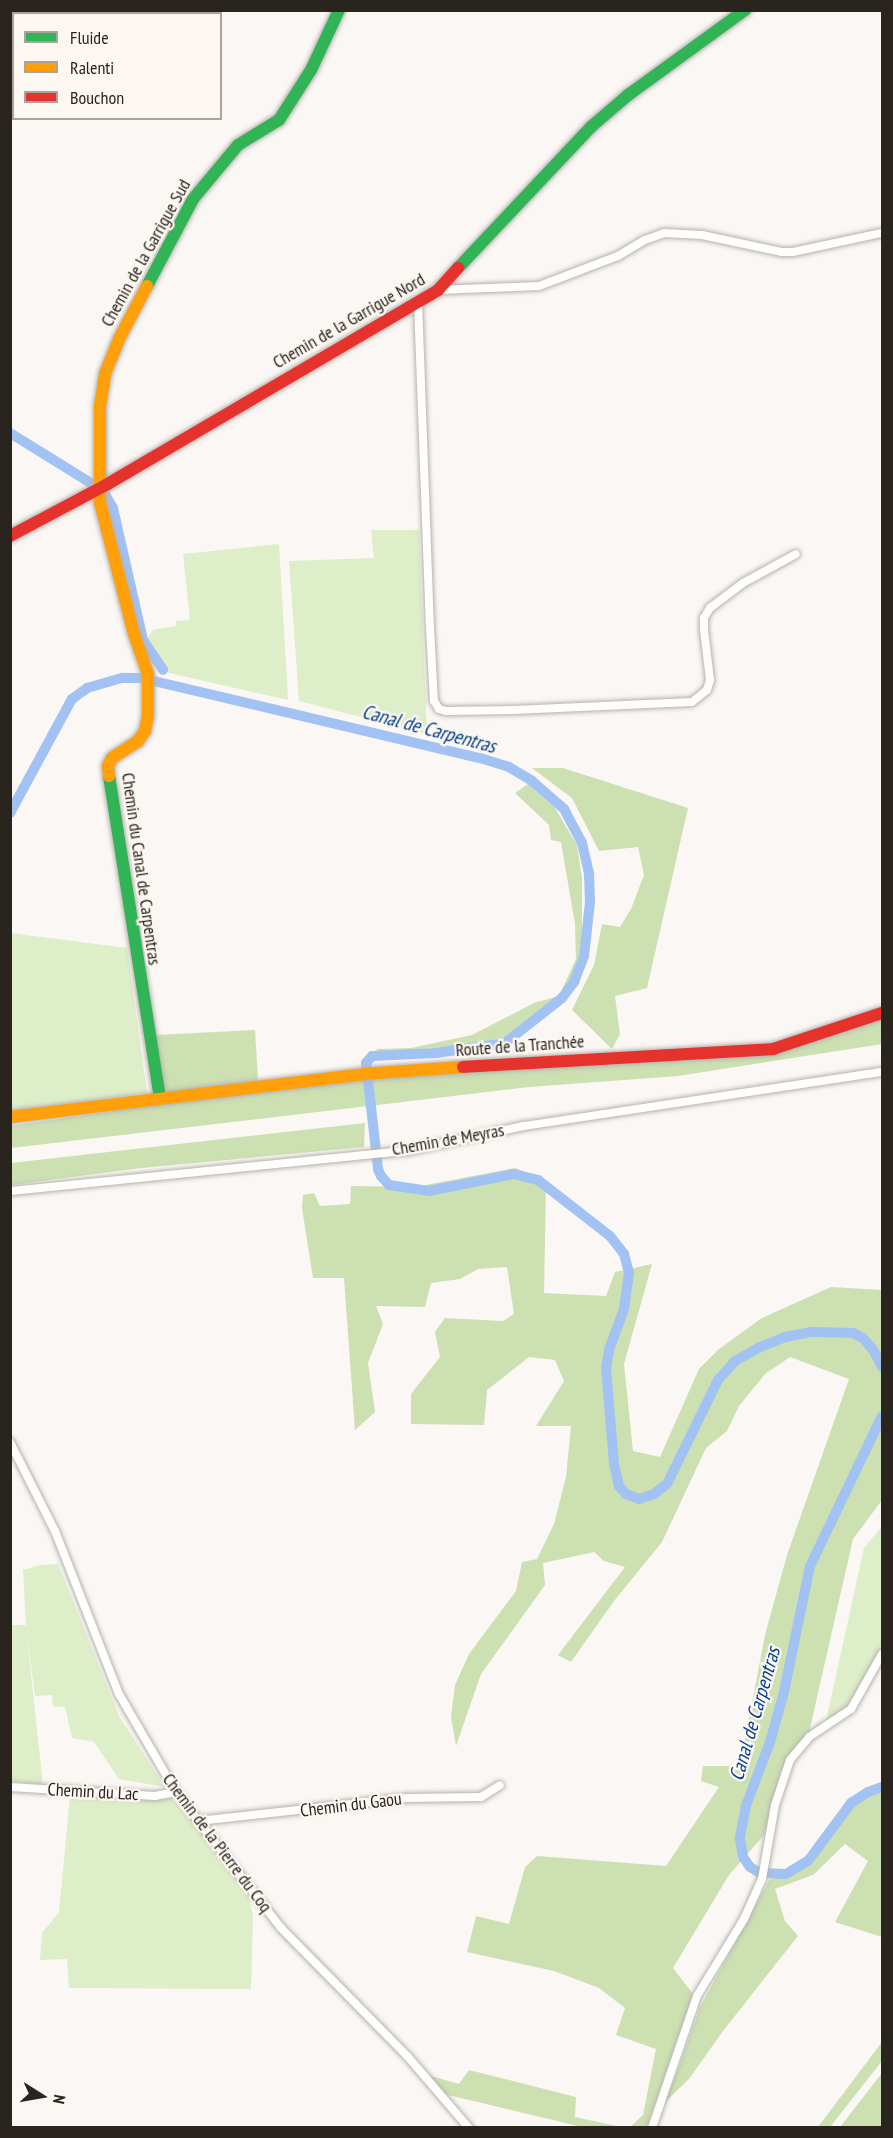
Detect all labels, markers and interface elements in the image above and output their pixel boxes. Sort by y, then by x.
legend [12,12,222,120]
text: Fluide [70,26,109,49]
text: Ralenti [70,56,114,79]
text: Bouchon [70,86,124,109]
street label: Chemin de la Garrigue Sud [97,176,195,330]
street label: Chemin de la Garrigue Nord [269,269,429,373]
water label: Canal de Carpentras [359,700,499,758]
street label: Chemin du Canal de Carpentras [117,771,165,967]
street label: Route de la Tranchée [455,1031,585,1061]
street label: Chemin de Meyras [390,1120,506,1160]
water label: Canal de Carpentras [725,1645,785,1783]
street label: Chemin de la Pierre du Coq [158,1769,276,1917]
street label: Chemin du Lac [47,1779,139,1805]
street label: Chemin du Gaou [299,1788,403,1822]
north arrow [12,2066,72,2126]
text: N [49,2093,70,2106]

